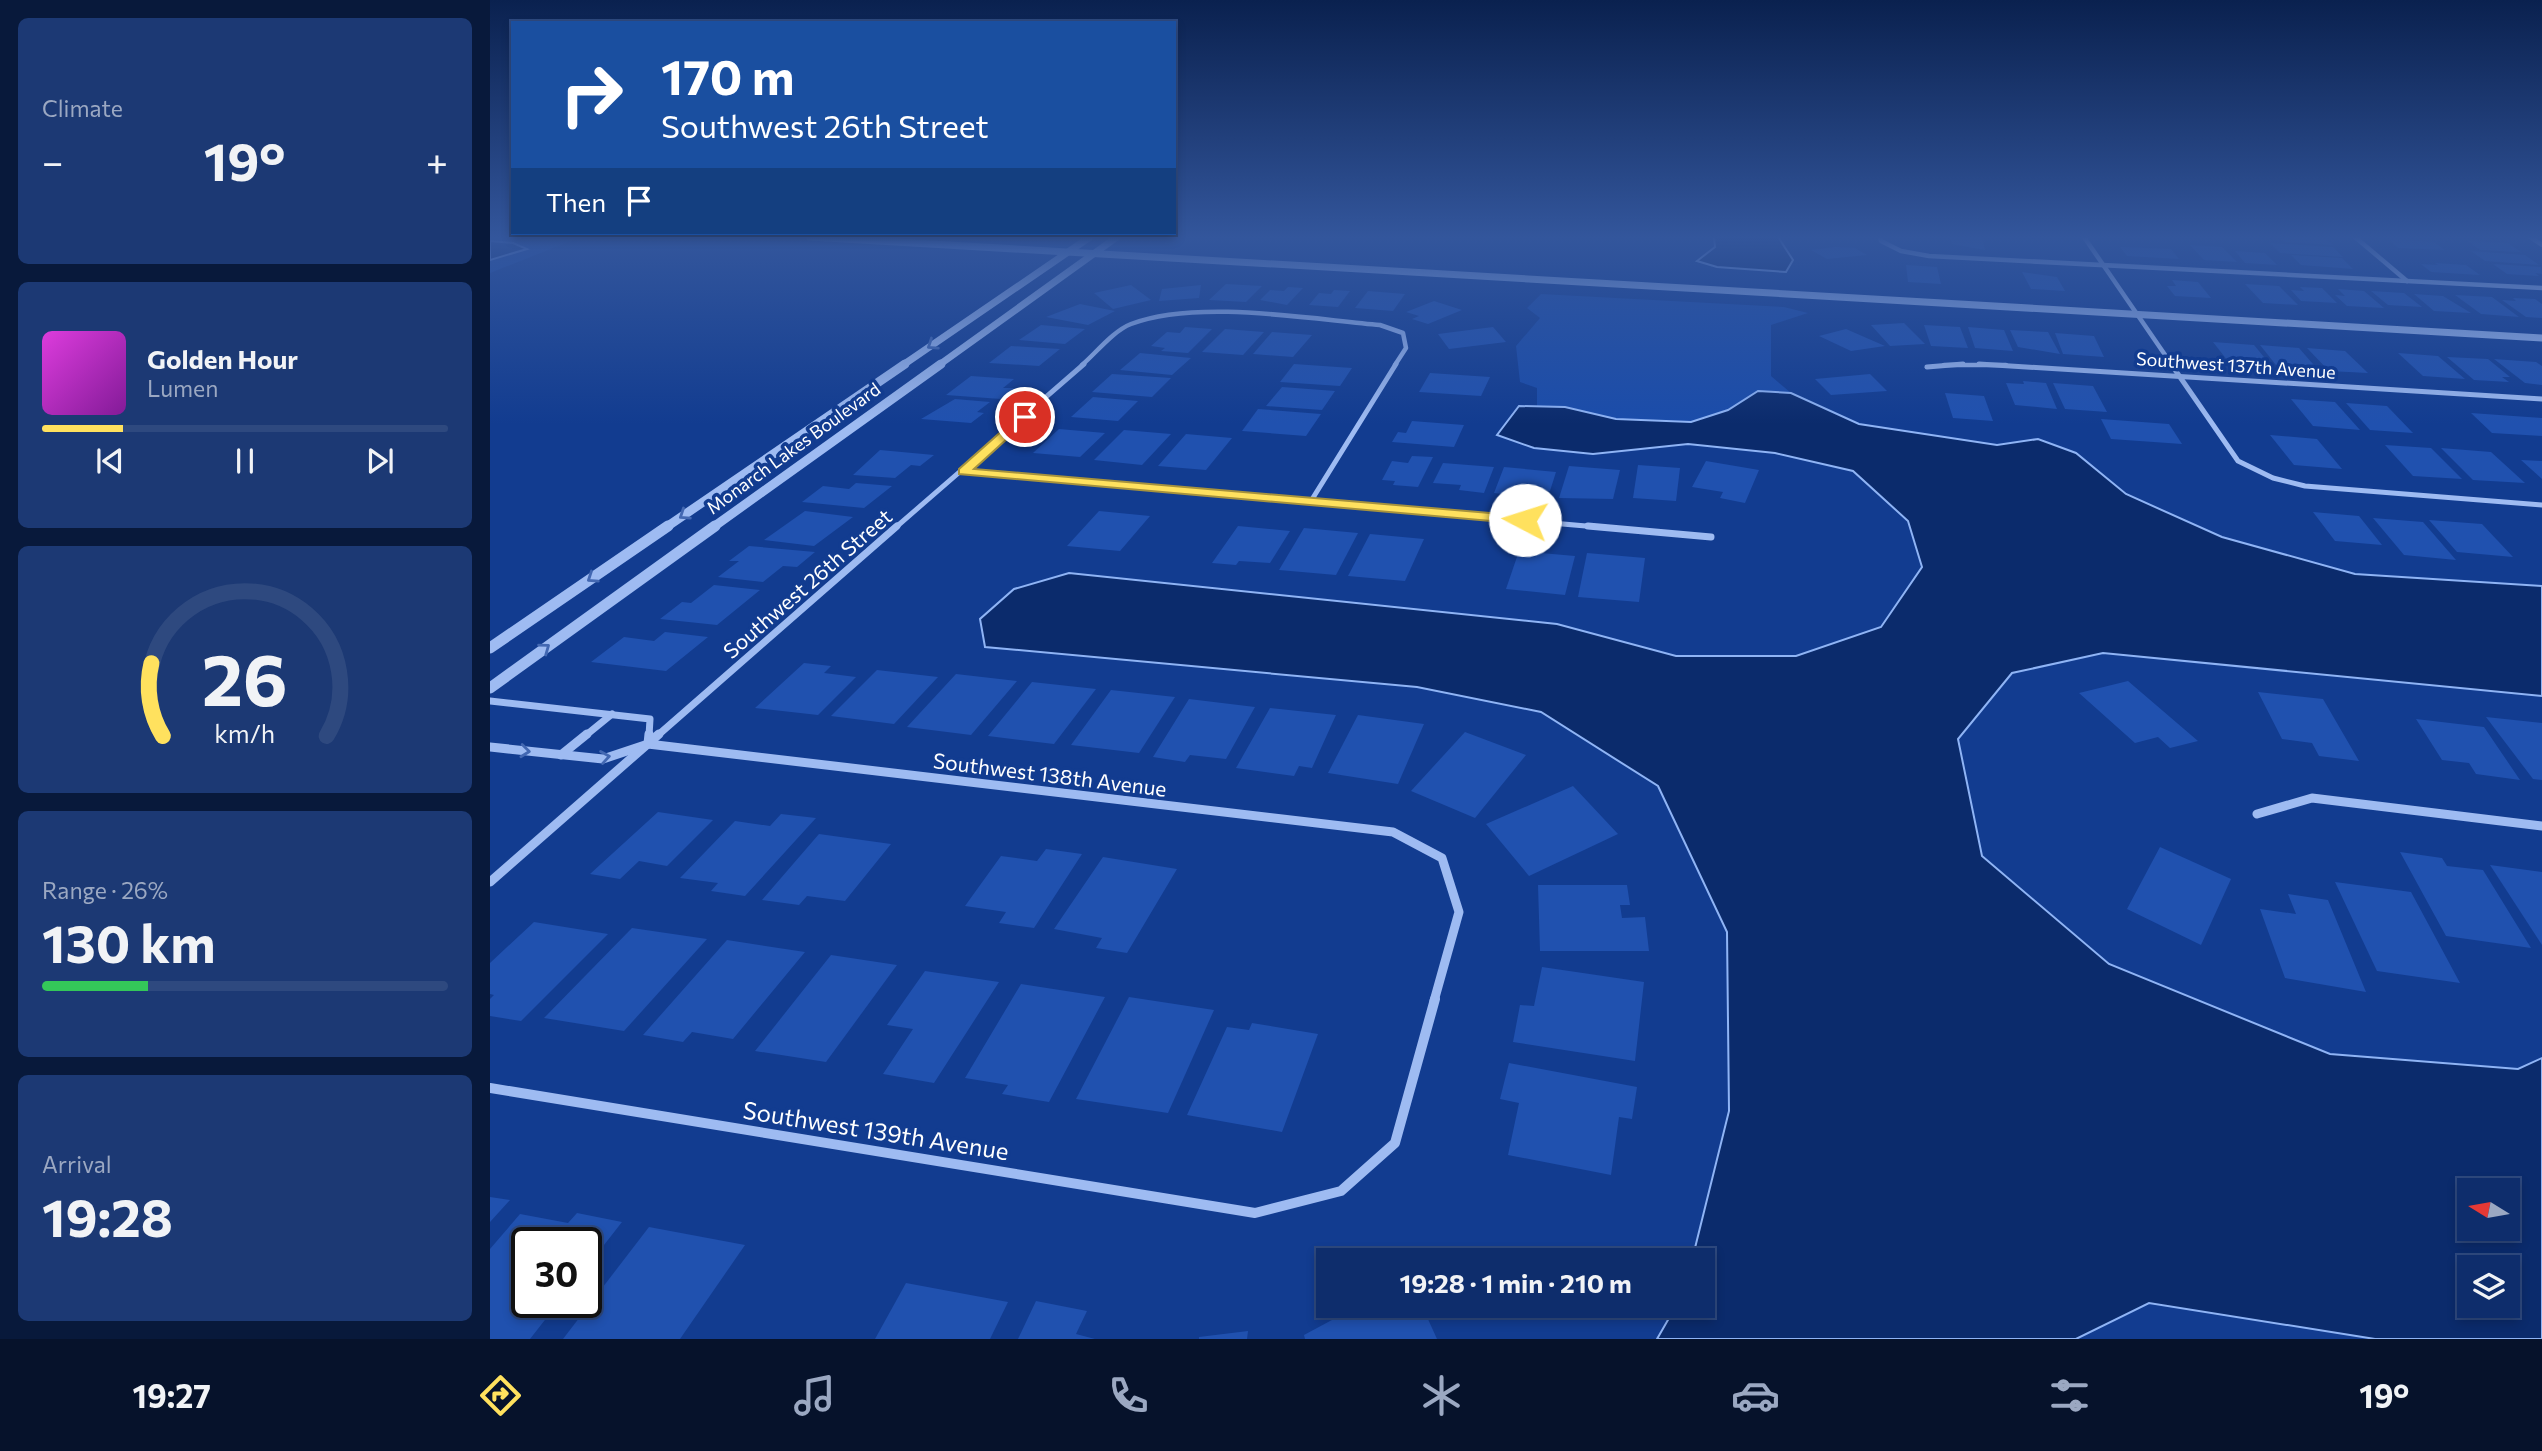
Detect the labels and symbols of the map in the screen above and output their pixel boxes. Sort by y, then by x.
one-way arrow [927,337,940,349]
street label: Southwest 137th Avenue [2135,347,2337,383]
street label: Monarch Lakes Boulevard [702,378,884,518]
pin [995,387,1055,447]
position arrow [1488,483,1562,557]
street label: Southwest 26th Street [718,503,896,663]
one-way arrow [679,507,692,519]
one-way arrow [587,570,600,582]
one-way arrow [537,643,550,656]
one-way arrow [520,744,531,759]
street label: Southwest 138th Avenue [932,747,1168,801]
one-way arrow [599,749,611,764]
street label: Southwest 139th Avenue [741,1095,1011,1165]
north arrow [2457,1178,2520,1241]
speed limit sign: 30 [511,1227,602,1318]

